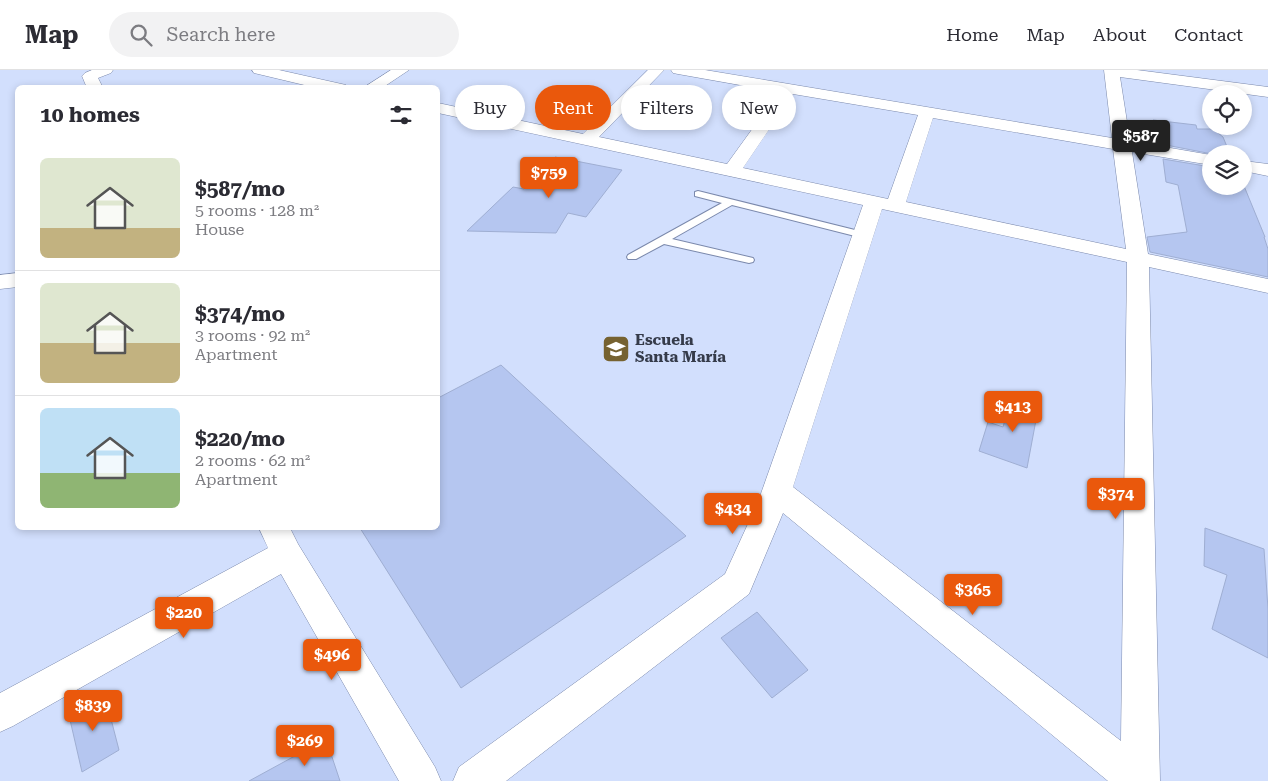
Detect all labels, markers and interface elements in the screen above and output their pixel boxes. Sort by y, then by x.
search box [109,12,459,57]
text: Map [25,21,79,49]
icon: search [127,21,155,49]
text: Search here [167,23,275,46]
text: Home [946,24,998,45]
text: Map [1026,24,1065,45]
text: About [1093,24,1146,45]
text: Contact [1174,24,1243,45]
chip: Buy [455,85,525,130]
chip: Rent [535,85,611,130]
chip: Filters [621,85,712,130]
chip: New [722,85,796,130]
map controls [1202,85,1252,195]
button: locate [1202,85,1252,135]
icon: filters [387,101,415,129]
text: 10 homes [40,103,140,127]
pin: $587 [1111,119,1171,162]
text: $587 [1123,126,1159,145]
button: layers [1202,145,1252,195]
pin: $759 [519,156,579,199]
text: $759 [531,163,567,182]
text: $587/mo [195,177,285,201]
icon: home [80,178,140,238]
text: 5 rooms · 128 m² [195,201,319,220]
text: House [195,220,244,239]
text: $374/mo [195,302,285,326]
icon: home [80,303,140,363]
text: 3 rooms · 92 m² [195,326,310,345]
place label: Escuela Santa María [635,331,726,366]
school or university icon: Escuela Santa María [601,334,631,364]
text: Apartment [195,345,278,364]
pin: $413 [983,390,1043,433]
text: $413 [995,397,1031,416]
text: $220/mo [195,427,285,451]
icon: home [80,428,140,488]
text: 2 rooms · 62 m² [195,451,310,470]
text: Apartment [195,470,278,489]
pin: $374 [1086,478,1146,520]
text: $374 [1098,484,1134,503]
pin: $434 [703,492,763,535]
text: $434 [715,499,751,518]
pin: $365 [943,574,1003,616]
text: $365 [955,580,991,599]
pin: $220 [154,596,214,639]
text: $220 [166,603,202,622]
pin: $496 [302,638,362,681]
text: $496 [314,645,350,664]
pin: $839 [63,690,123,732]
text: $839 [75,696,111,715]
pin: $269 [275,724,335,767]
text: $269 [287,731,323,750]

